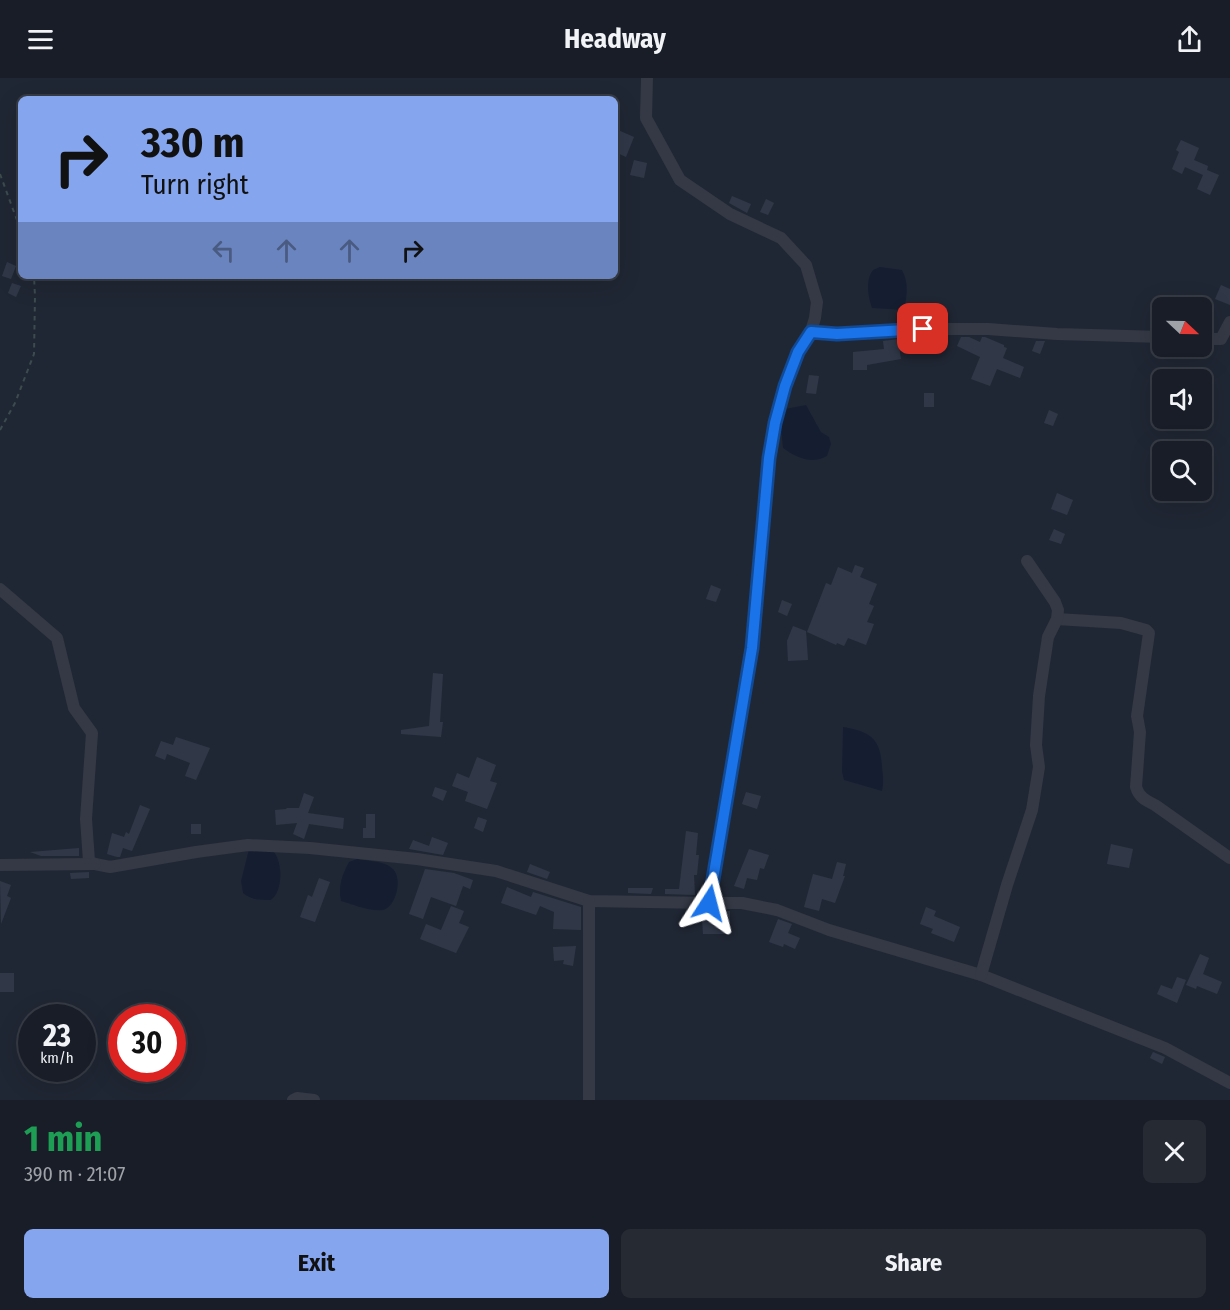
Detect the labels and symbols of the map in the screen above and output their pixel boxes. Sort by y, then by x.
north arrow [1152,297,1212,357]
pin [897,303,948,354]
position arrow [677,871,741,935]
speed limit sign: 30 [108,1004,186,1082]

